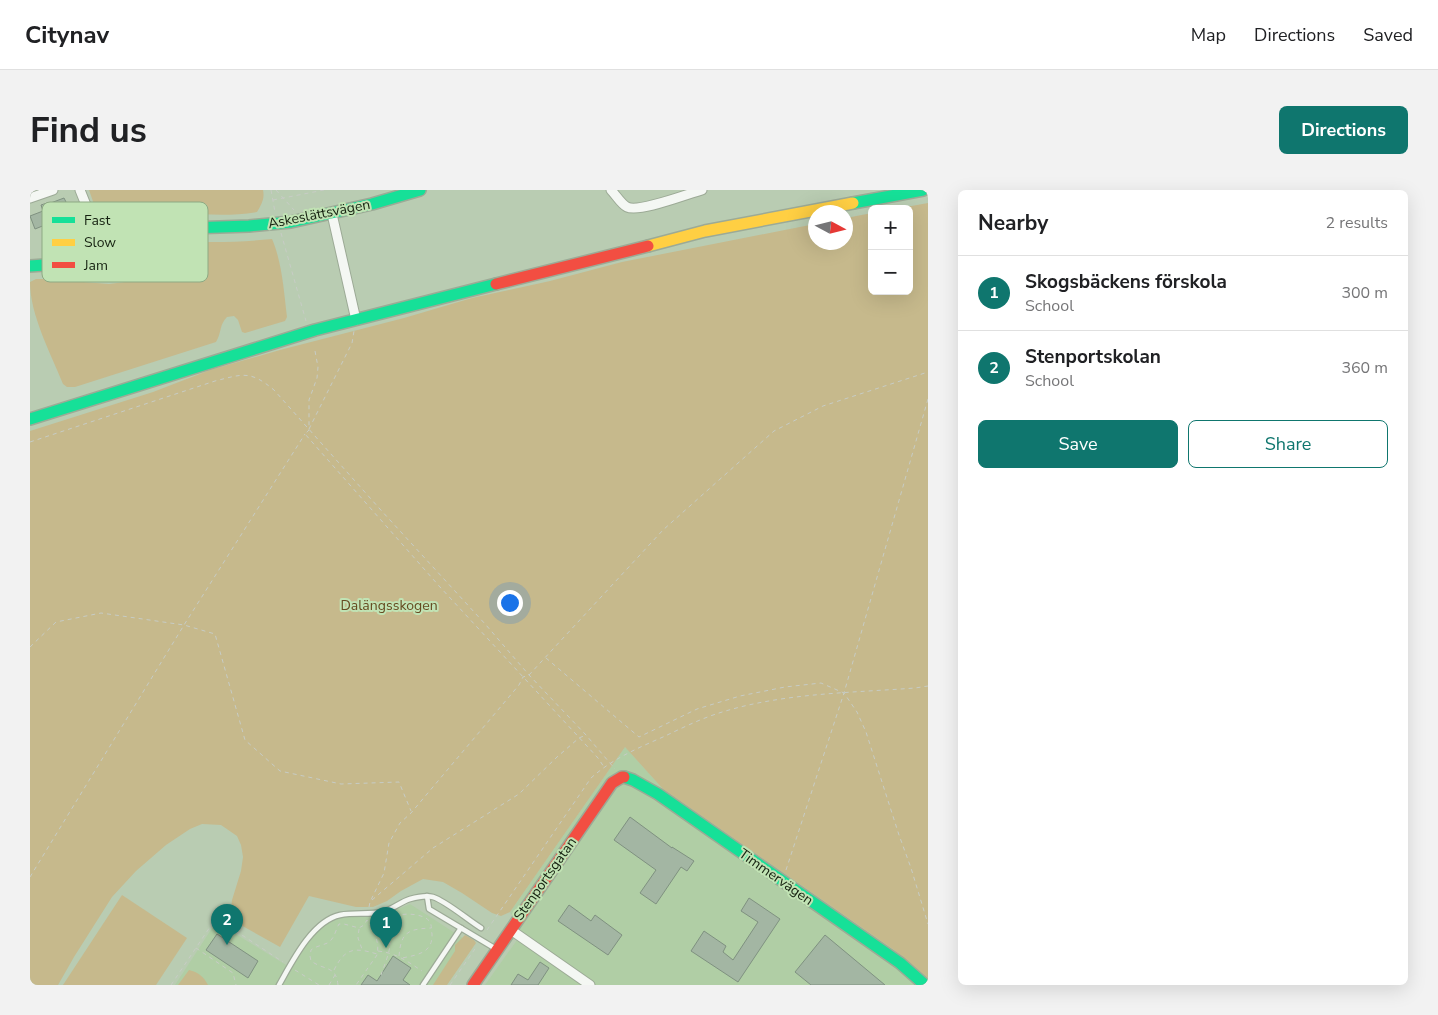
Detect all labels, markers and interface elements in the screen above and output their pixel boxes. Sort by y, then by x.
text: Citynav [25,19,109,51]
text: Map [1191,23,1226,47]
text: Directions [1254,23,1335,47]
text: Saved [1363,23,1413,47]
button: Directions [1279,106,1408,154]
text: Find us [30,107,147,154]
street label: Askeslättsvägen [266,195,372,233]
legend [42,202,208,282]
north arrow [808,205,853,250]
map controls [868,205,913,295]
button: + [868,205,913,250]
text: Nearby [978,209,1048,237]
text: Fast [84,211,110,230]
text: 2 results [1326,212,1388,234]
text: Slow [84,233,116,252]
button: − [868,250,913,295]
text: Jam [83,256,108,275]
text: Skogsbäckens förskola [1025,269,1227,295]
text: 1 [989,282,999,304]
text: 300 m [1341,282,1388,304]
text: School [1025,295,1074,317]
text: Stenportskolan [1025,344,1161,370]
text: 2 [989,357,999,379]
text: 360 m [1341,357,1388,379]
text: School [1025,370,1074,392]
button: Save [978,420,1178,468]
button: Share [1188,420,1388,468]
your location [497,590,523,616]
park label: Dalängsskogen [340,596,438,615]
street label: Stenportsgatan [509,834,581,924]
street label: Timmervägen [735,844,817,910]
pin: 2 [211,904,243,945]
pin: 1 [370,907,402,948]

